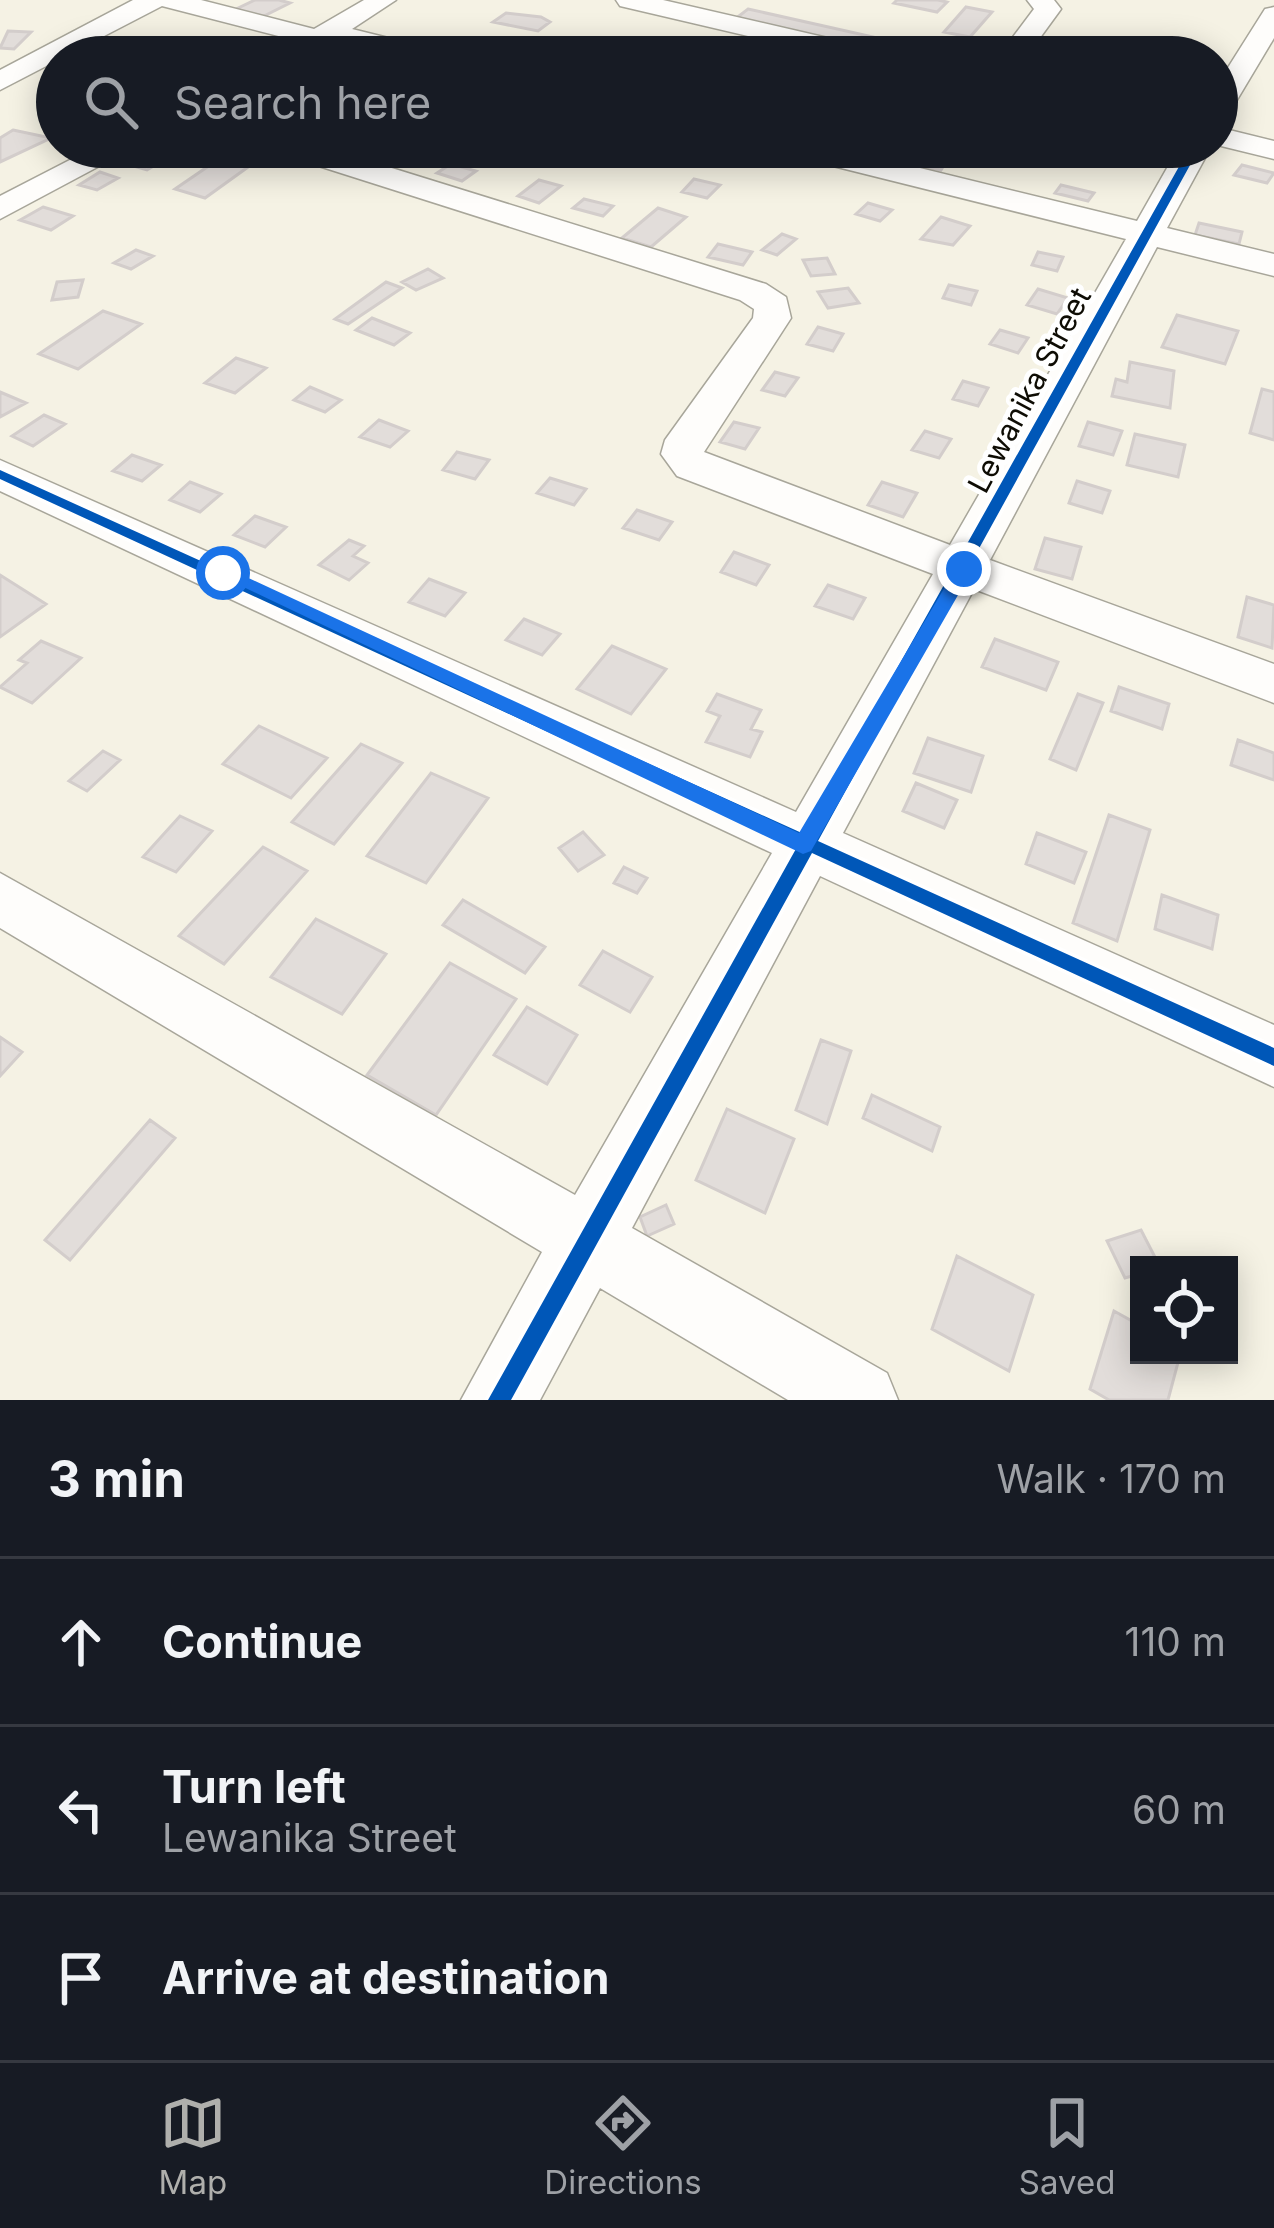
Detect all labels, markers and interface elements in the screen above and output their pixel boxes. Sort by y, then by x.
search box [36,36,1238,168]
icon: search [78,69,144,135]
text: Search here [174,75,431,130]
street label: Lewanika Street [960,281,1098,499]
route end [937,542,991,596]
route start [196,546,250,600]
map controls [1130,1256,1238,1364]
button: locate [1130,1256,1238,1364]
text: 3 min [48,1448,185,1509]
text: Walk · 170 m [997,1455,1226,1502]
icon: ahead [48,1609,114,1675]
text: Continue [162,1614,362,1669]
text: 110 m [1125,1618,1226,1665]
text: Turn left [162,1759,346,1814]
icon: left [48,1777,114,1843]
text: 60 m [1132,1786,1226,1833]
text: Lewanika Street [162,1814,457,1861]
icon: arrive [48,1945,114,2011]
text: Arrive at destination [162,1950,609,2005]
tab: Map [159,2090,227,2202]
tab: Directions [544,2090,702,2202]
tab: Saved [1019,2090,1115,2202]

